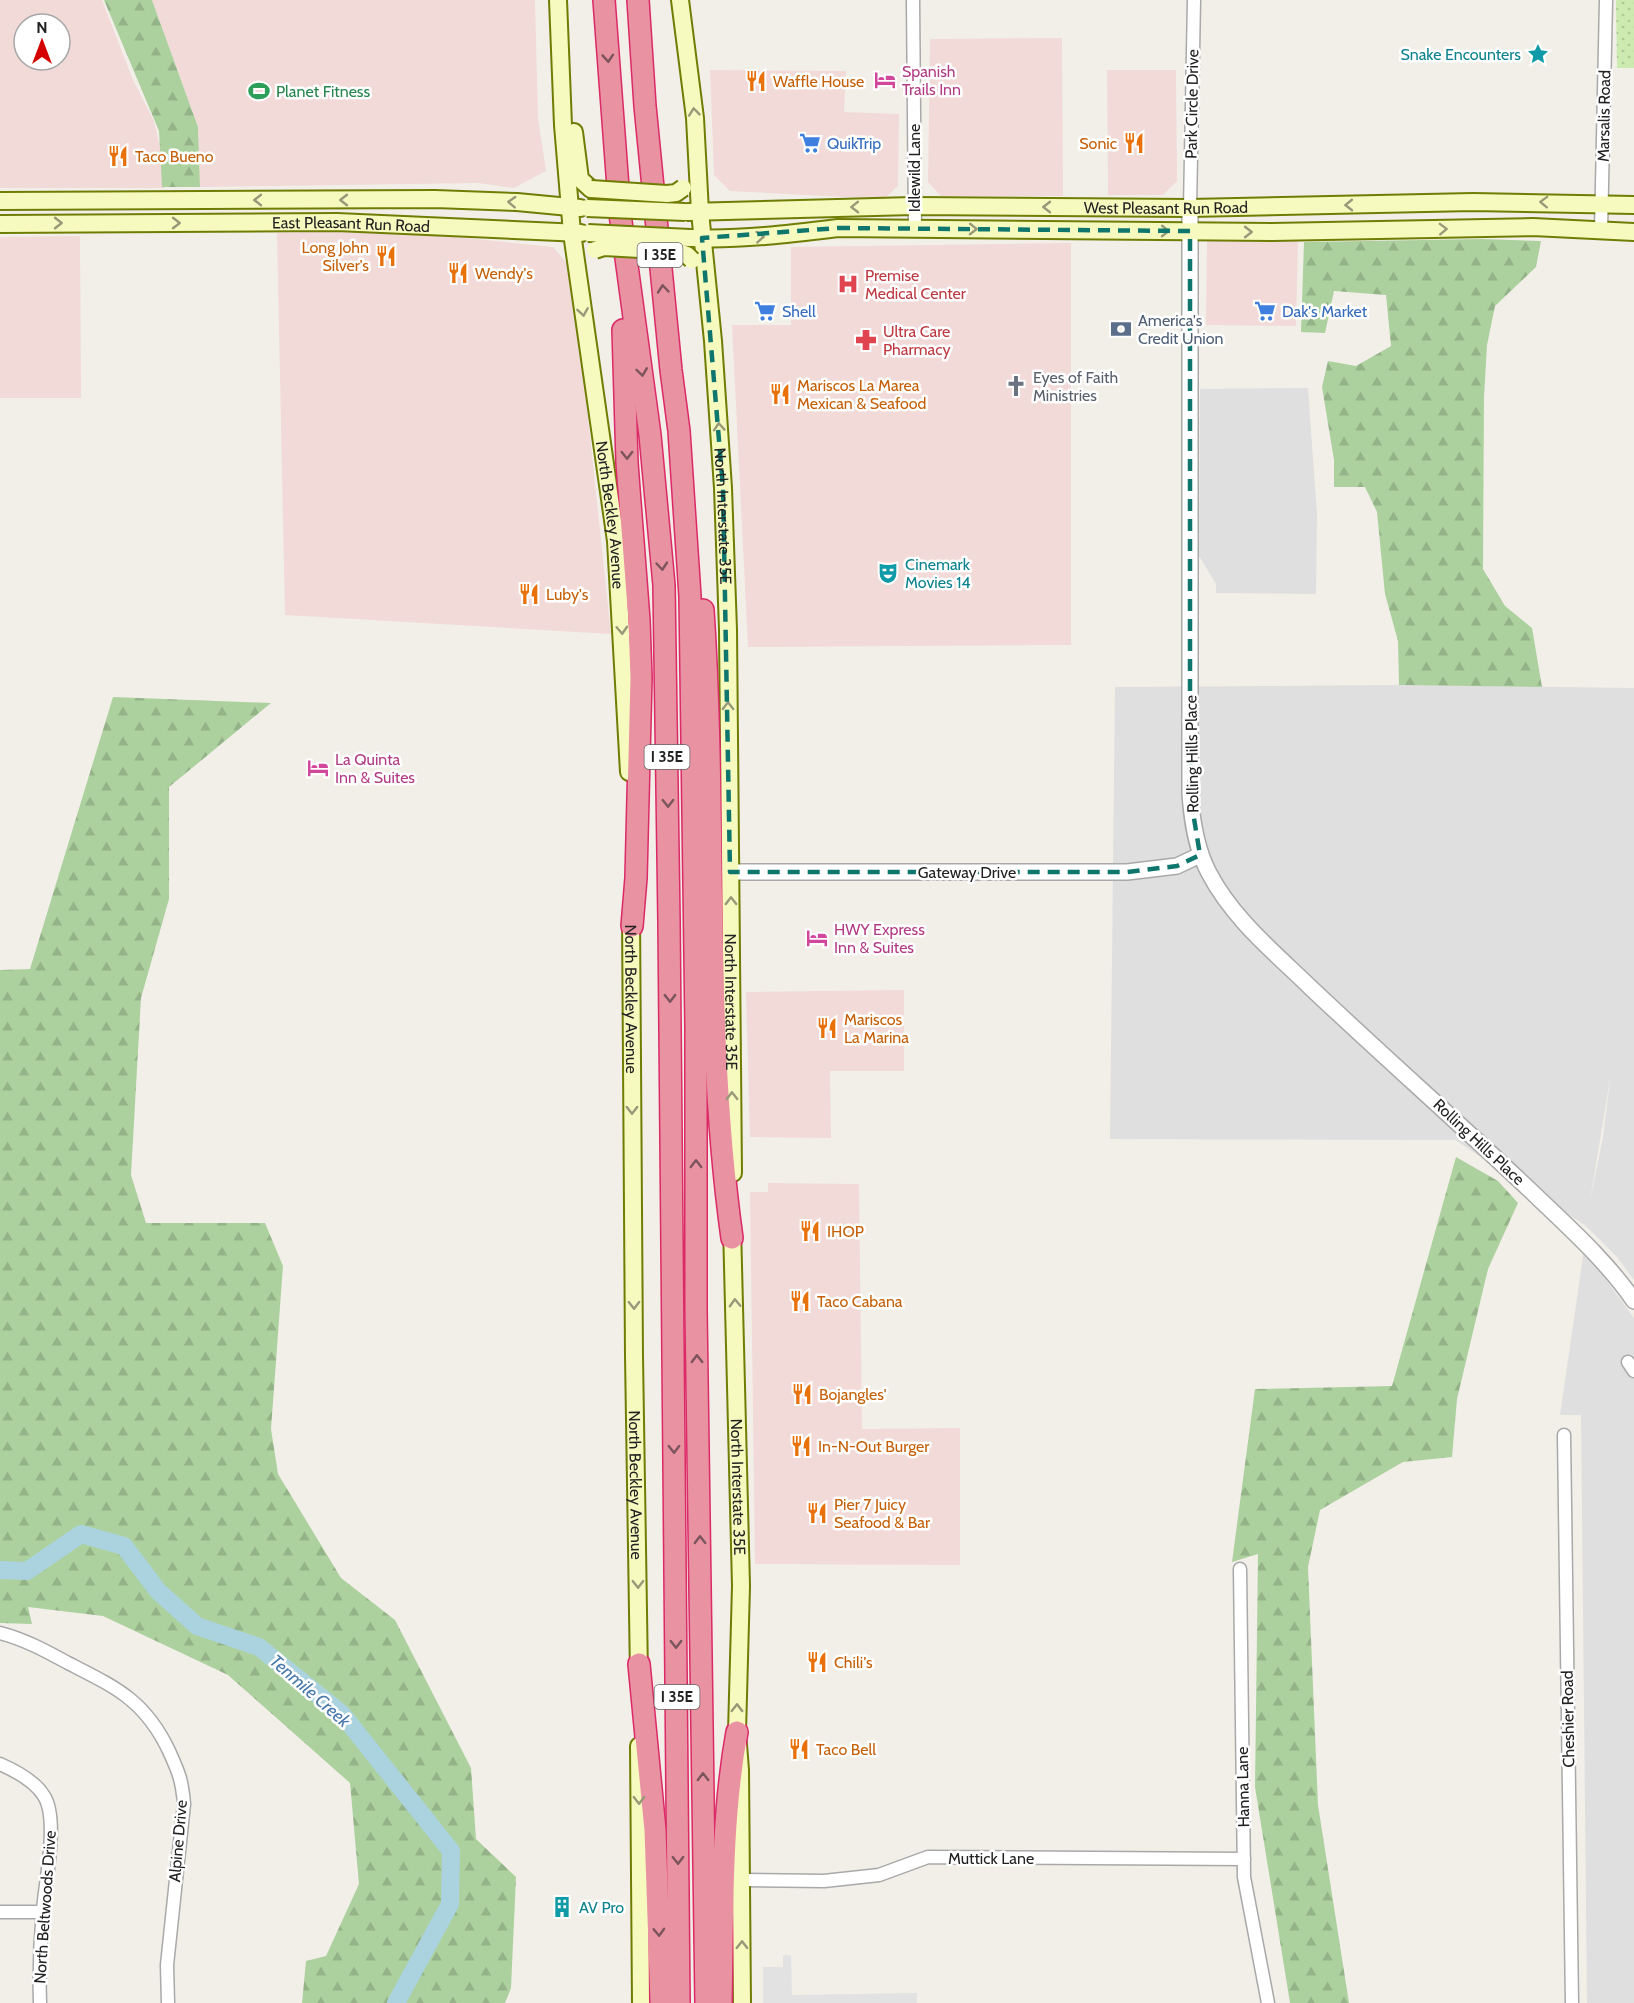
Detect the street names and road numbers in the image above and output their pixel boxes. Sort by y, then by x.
street label: Park Circle Drive [1182,49,1202,159]
street label: Marsalis Road [1594,70,1614,162]
street label: Idlewild Lane [905,124,924,212]
street label: West Pleasant Run Road [1084,197,1248,218]
street label: East Pleasant Run Road [272,212,430,236]
road number: I 35E [638,243,682,267]
street label: North Beckley Avenue [592,440,628,589]
street label: North Interstate 35E [711,447,736,585]
street label: Rolling Hills Place [1181,695,1203,813]
road number: I 35E [644,745,690,769]
street label: Gateway Drive [918,863,1016,882]
street label: North Beckley Avenue [622,924,642,1074]
street label: North Interstate 35E [721,933,742,1070]
street label: Rolling Hills Place [1429,1095,1529,1189]
street label: North Beckley Avenue [625,1410,647,1560]
street label: North Interstate 35E [727,1418,750,1556]
street label: Cheshier Road [1558,1670,1578,1768]
road number: I 35E [654,1685,700,1709]
street label: Hanna Lane [1233,1746,1253,1828]
street label: Alpine Drive [165,1799,191,1883]
street label: North Beltwoods Drive [30,1830,60,1984]
street label: Muttick Lane [948,1849,1034,1868]

